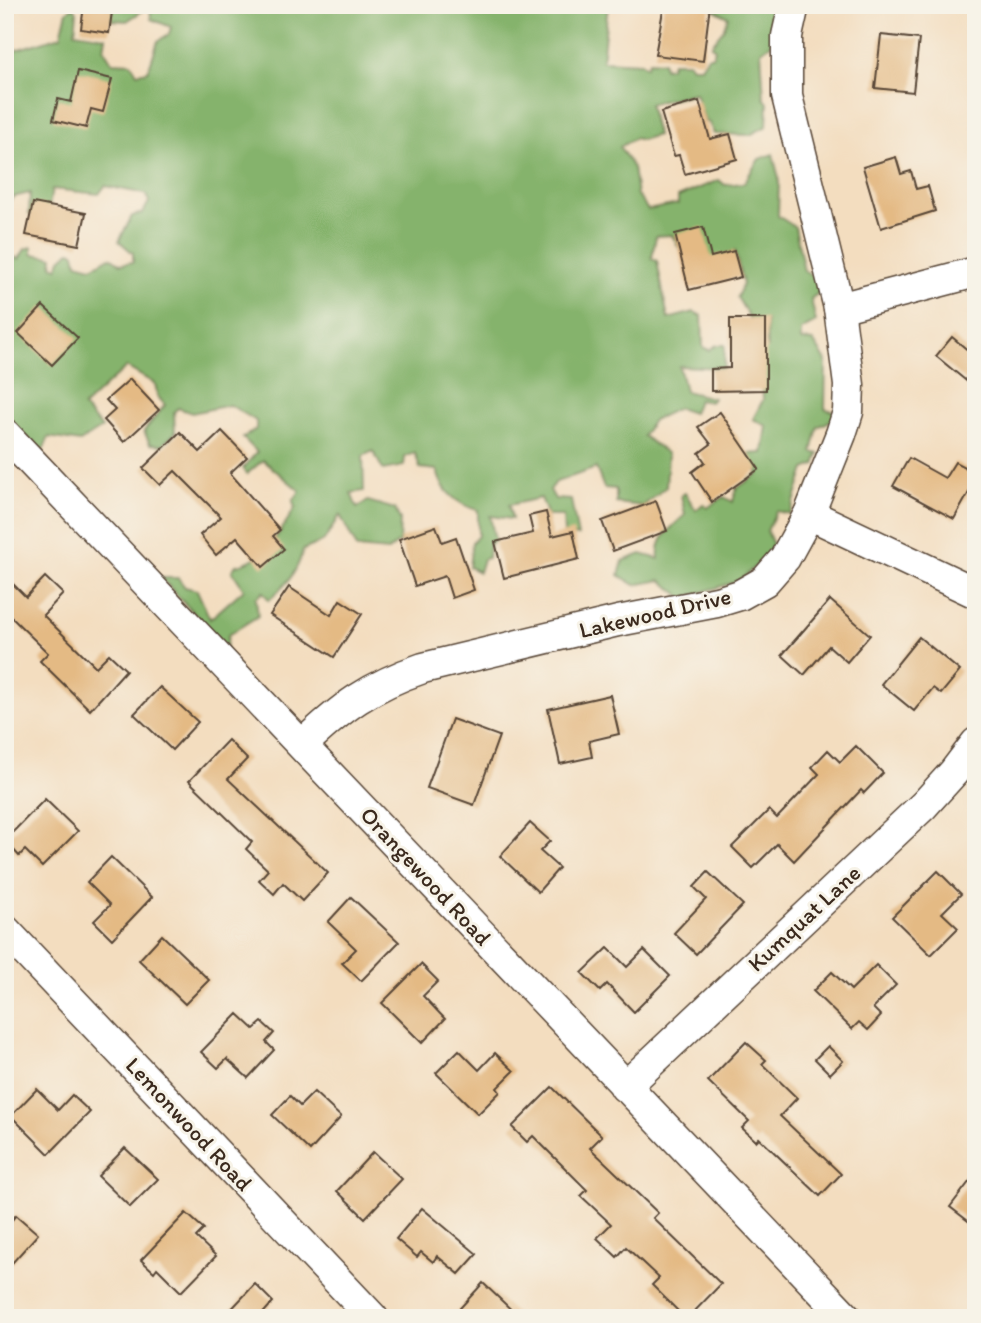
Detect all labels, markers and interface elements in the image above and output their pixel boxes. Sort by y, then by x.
street label: Lakewood Drive [576,582,734,644]
street label: Orangewood Road [355,801,498,952]
street label: Kumquat Lane [742,859,866,977]
street label: Lemonwood Road [120,1051,258,1197]

